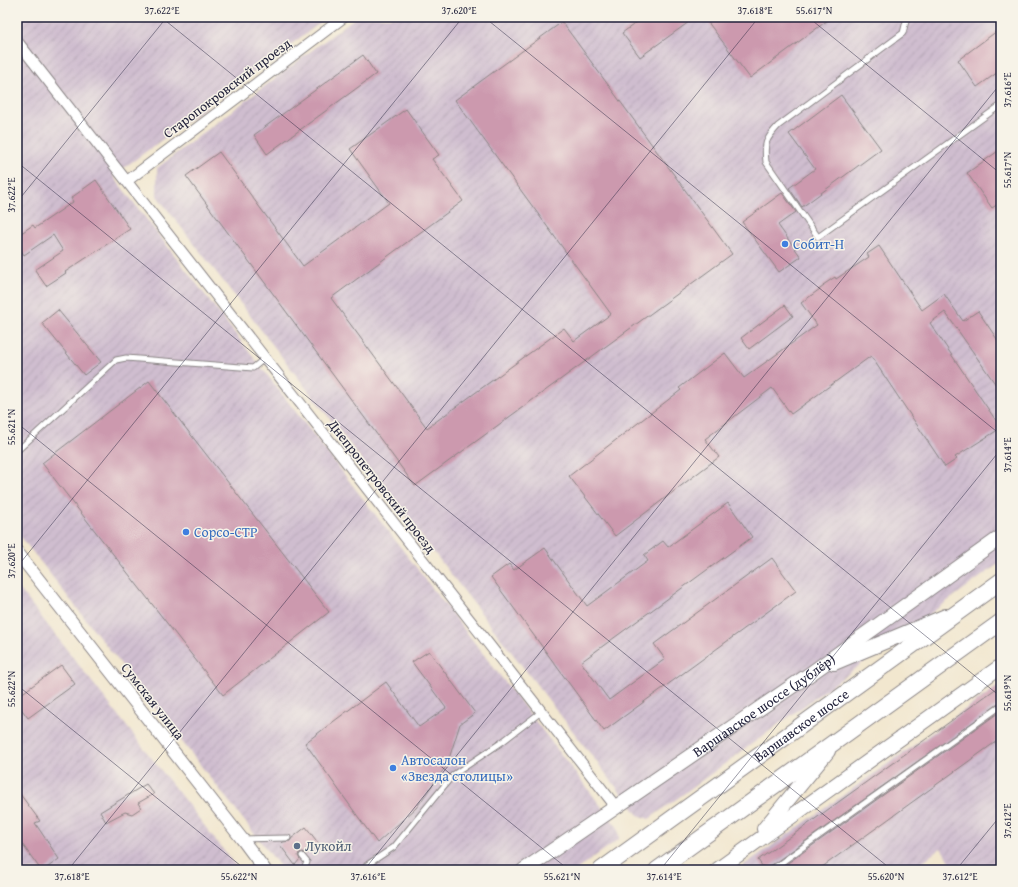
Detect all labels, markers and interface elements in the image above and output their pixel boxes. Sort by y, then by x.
text: 37.622°E [144,3,180,18]
text: 37.620°E [441,3,477,18]
text: 37.618°E [737,3,773,18]
text: 55.617°N [796,3,833,18]
street label: Старопокровский проезд [159,33,296,143]
text: 37.616°E [1000,72,1015,108]
text: 55.617°N [1000,151,1015,188]
text: 37.622°E [4,177,19,213]
place label: Собит-Н [793,234,844,254]
marker: Собит-Н [780,239,790,249]
text: 55.621°N [4,408,19,445]
street label: Днепропетровский проезд [323,414,441,558]
text: 37.614°E [1000,437,1015,473]
place label: Сорсо-СТР [194,522,257,542]
marker: Сорсо-СТР [181,527,191,537]
text: 37.620°E [4,543,19,579]
street label: Варшавское шоссе (дублёр) [689,650,837,760]
street label: Сумская улица [117,658,190,744]
text: 55.622°N [4,670,19,707]
text: 55.619°N [1000,674,1015,711]
street label: Варшавское шоссе [750,686,852,766]
place label: Автосалон «Звезда столицы» [401,750,513,786]
marker: Автосалон «Звезда столицы» [388,763,398,773]
text: 37.612°E [1000,803,1015,839]
place label: Лукойл [305,836,352,856]
marker: Лукойл [292,841,302,851]
text: 37.618°E [54,869,90,884]
text: 55.622°N [221,869,258,884]
text: 37.616°E [350,869,386,884]
text: 55.621°N [544,869,581,884]
text: 37.614°E [646,869,682,884]
text: 55.620°N [868,869,905,884]
text: 37.612°E [942,869,978,884]

